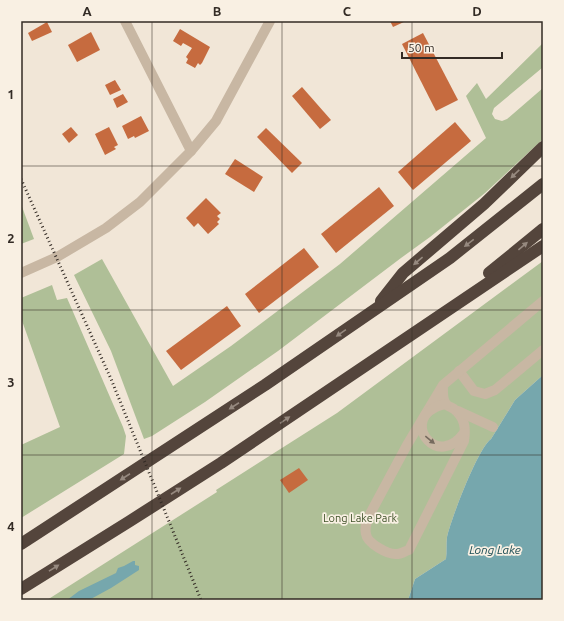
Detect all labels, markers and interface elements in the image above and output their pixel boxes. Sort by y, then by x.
text: A [82,4,92,18]
text: B [213,4,222,18]
text: C [343,4,352,18]
text: D [472,4,482,18]
scale bar [402,34,502,60]
text: 50 m [408,41,435,54]
text: 1 [7,87,15,101]
one-way arrow [510,170,520,179]
text: 2 [7,231,15,245]
one-way arrow [463,239,474,248]
one-way arrow [517,242,528,251]
one-way arrow [413,257,423,266]
one-way arrow [336,329,346,337]
text: 3 [7,375,15,389]
one-way arrow [228,402,239,410]
one-way arrow [280,416,290,424]
one-way arrow [424,436,435,444]
one-way arrow [119,473,130,481]
one-way arrow [170,488,182,495]
park label: Long Lake Park [323,512,398,524]
text: 4 [7,519,15,533]
water label: Long Lake [469,543,521,556]
one-way arrow [48,565,60,572]

